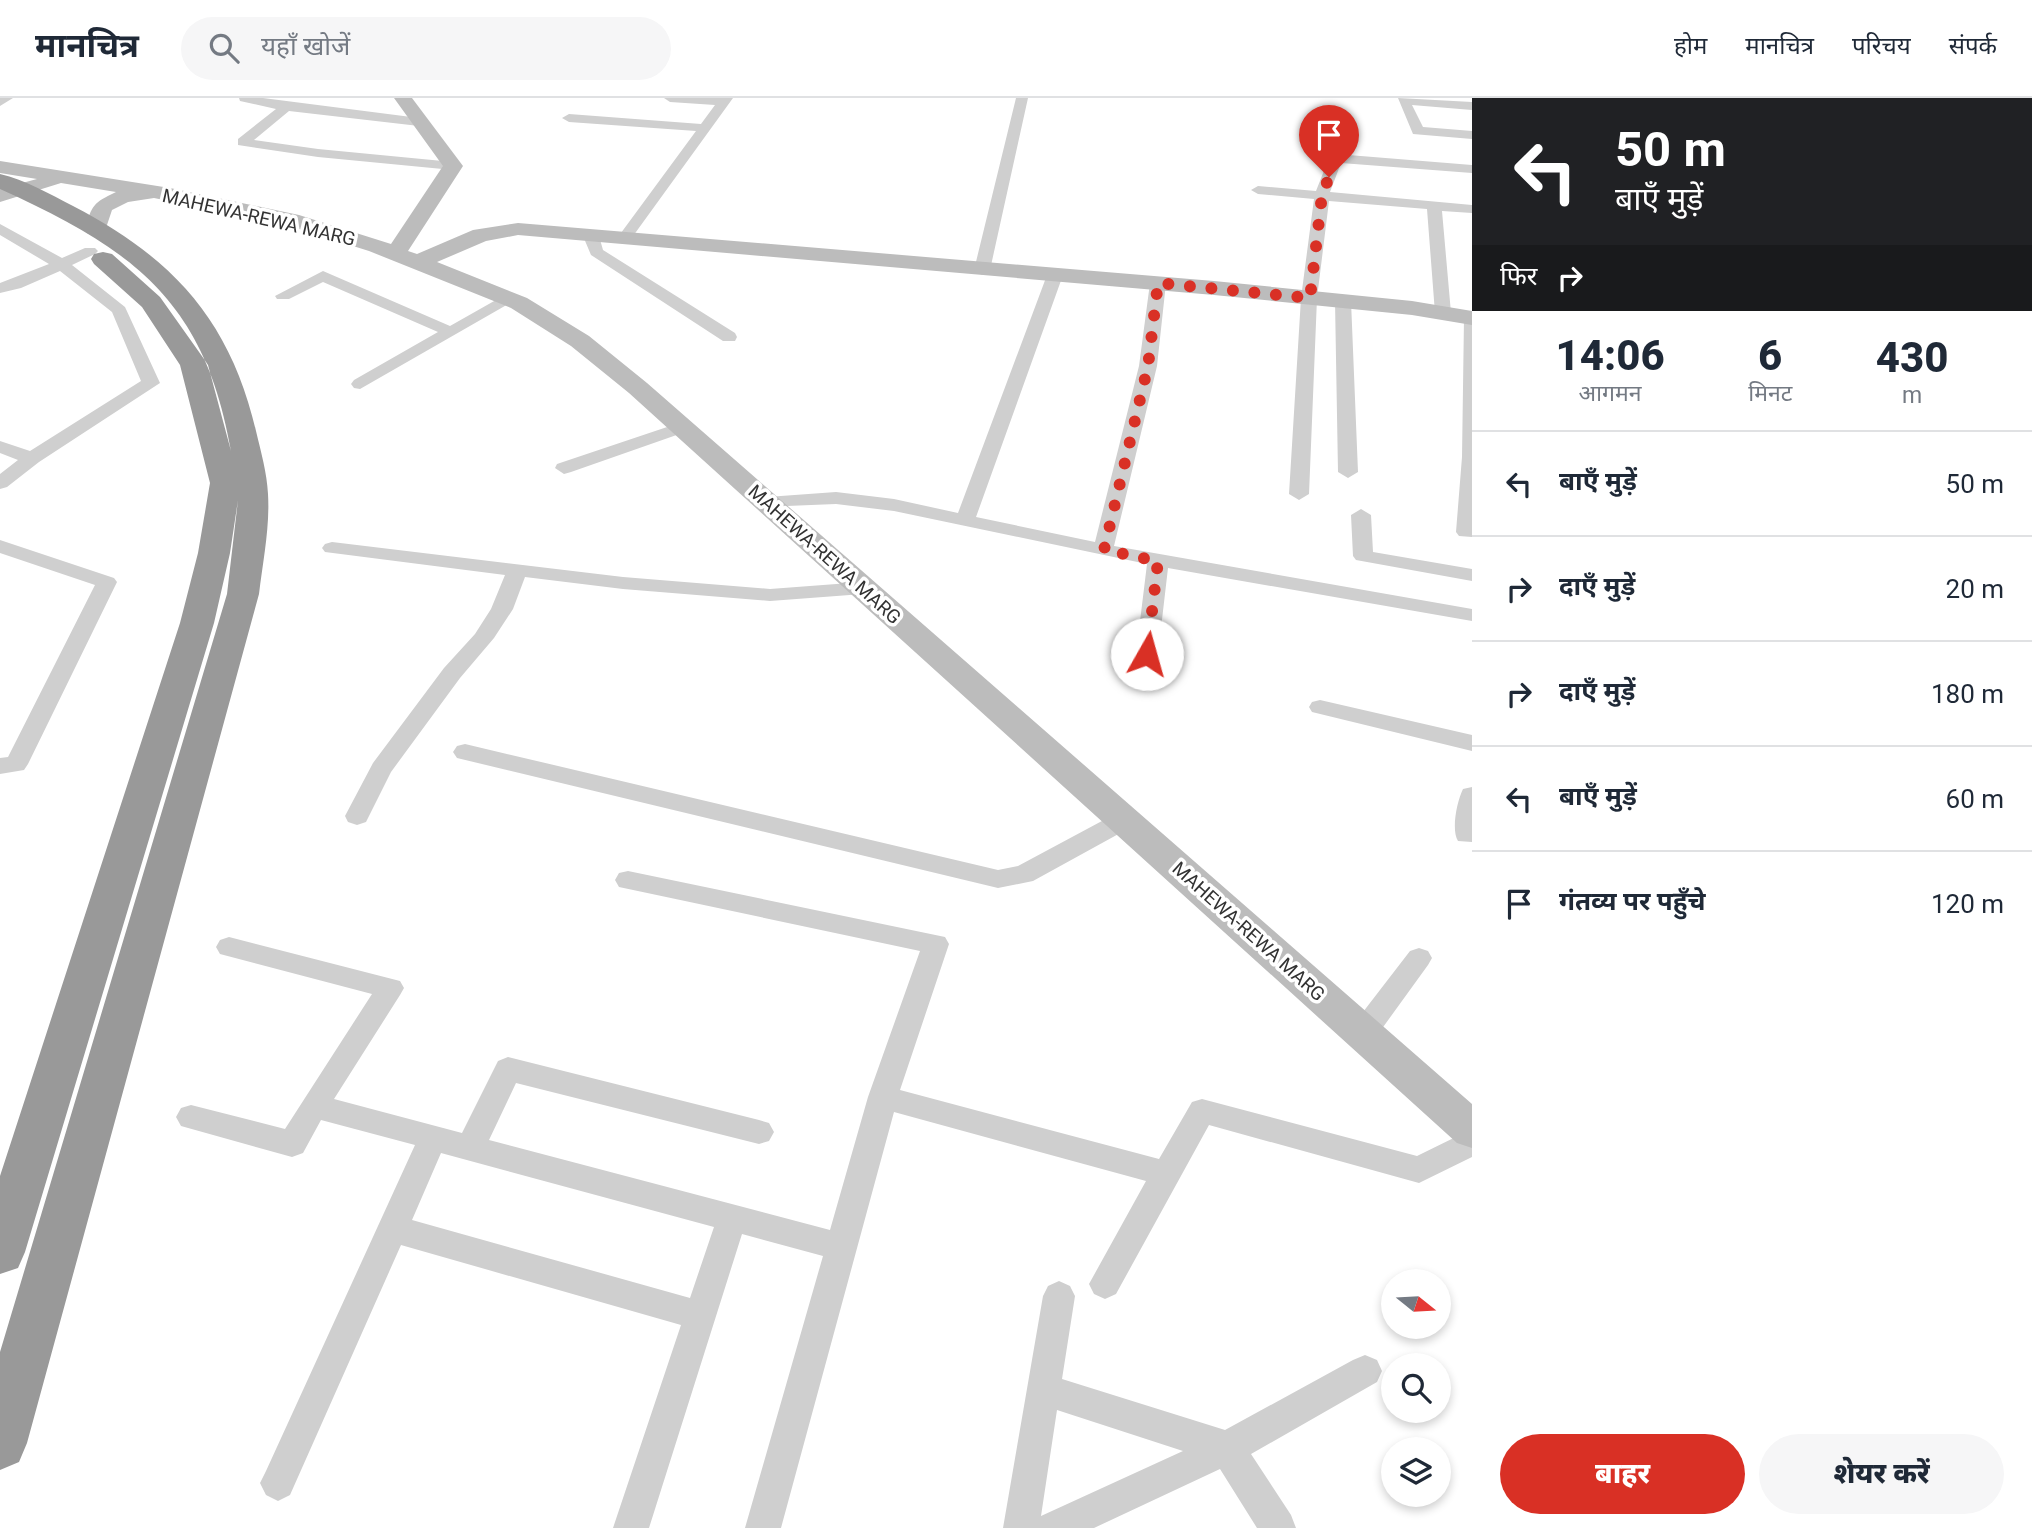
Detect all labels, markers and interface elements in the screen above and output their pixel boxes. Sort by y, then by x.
search box [181,17,671,80]
text: मानचित्र [35,26,139,65]
icon: search [205,29,243,67]
text: यहाँ खोजें [261,31,350,61]
text: होम [1674,32,1707,60]
text: मानचित्र [1745,32,1814,60]
text: परिचय [1852,32,1911,60]
text: संपर्क [1949,32,1997,60]
pin [1299,105,1359,177]
icon: arrive [1310,116,1348,154]
text: 50 m [1615,121,1726,178]
icon: left [1500,126,1591,217]
text: बाएँ मुड़ें [1615,180,1703,218]
street label: MAHEWA-REWA MARG [160,184,358,251]
icon: right [1551,259,1589,297]
text: फिर [1500,261,1537,291]
text: 14:06 [1556,331,1665,380]
text: 6 [1758,331,1782,380]
text: 430 [1876,333,1948,382]
text: आगमन [1579,380,1642,407]
text: मिनट [1748,380,1792,407]
text: m [1902,382,1922,409]
icon: left [1500,465,1538,503]
text: बाएँ मुड़ें [1559,466,1637,496]
text: 50 m [1946,469,2004,499]
street label: MAHEWA-REWA MARG [744,480,906,629]
icon: right [1500,570,1538,608]
text: दाएँ मुड़ें [1559,571,1635,601]
text: 20 m [1946,574,2004,604]
position arrow [1110,617,1184,691]
icon: right [1500,675,1538,713]
text: दाएँ मुड़ें [1559,676,1635,706]
text: 180 m [1931,679,2004,709]
icon: left [1500,780,1538,818]
text: बाएँ मुड़ें [1559,781,1637,811]
text: 60 m [1946,784,2004,814]
street label: MAHEWA-REWA MARG [1168,857,1330,1006]
icon: arrive [1500,885,1538,923]
text: गंतव्य पर पहुँचे [1559,886,1706,916]
text: 120 m [1931,889,2004,919]
north arrow [1381,1269,1451,1339]
map controls [1381,1269,1451,1507]
button: search [1381,1353,1451,1423]
button: बाहर [1500,1434,1745,1514]
button: शेयर करें [1759,1434,2004,1514]
button: layers [1381,1437,1451,1507]

